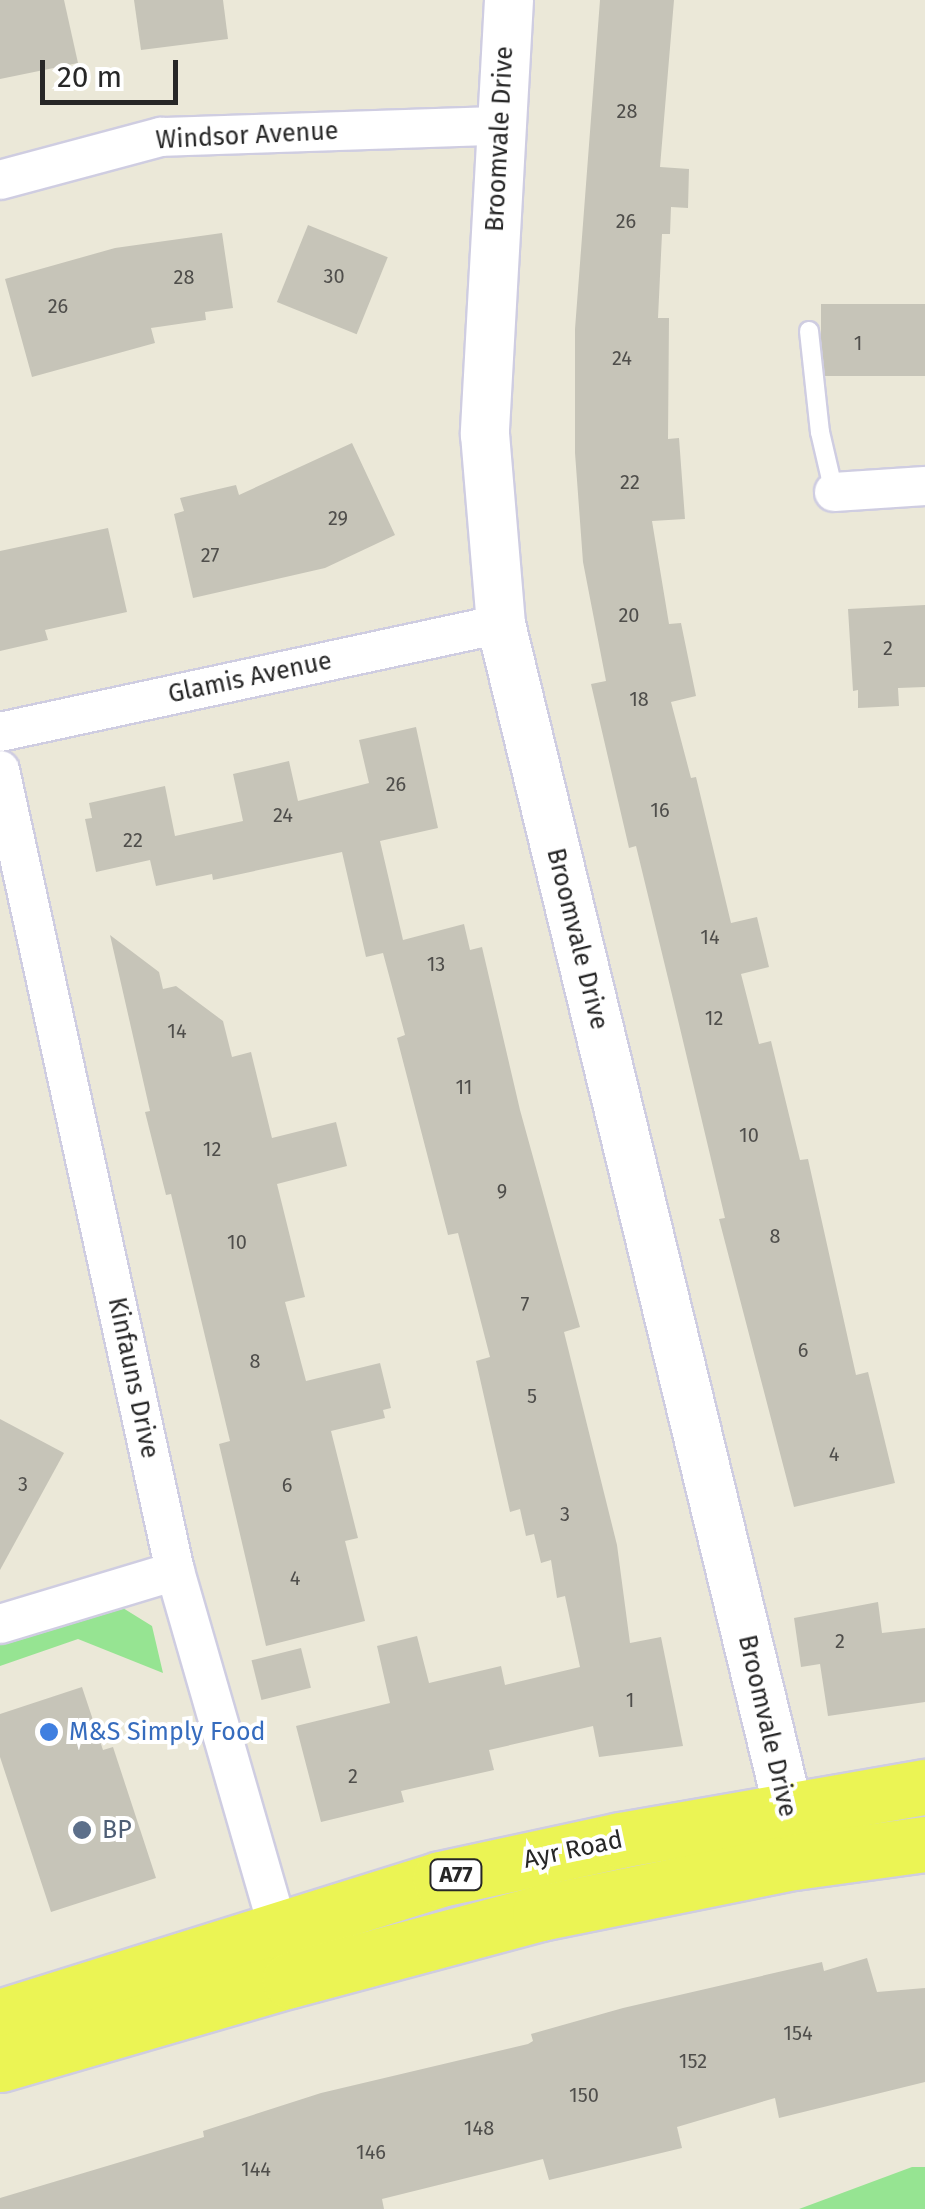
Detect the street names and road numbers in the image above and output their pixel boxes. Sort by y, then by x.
street label: Broomvale Drive [480,45,520,233]
street label: Windsor Avenue [155,116,339,156]
street label: Glamis Avenue [166,646,334,710]
street label: Broomvale Drive [540,845,614,1033]
street label: Kinfauns Drive [101,1295,165,1461]
street label: Broomvale Drive [731,1632,803,1820]
street label: Ayr Road [521,1825,625,1875]
road number: A77 [428,1858,484,1892]

